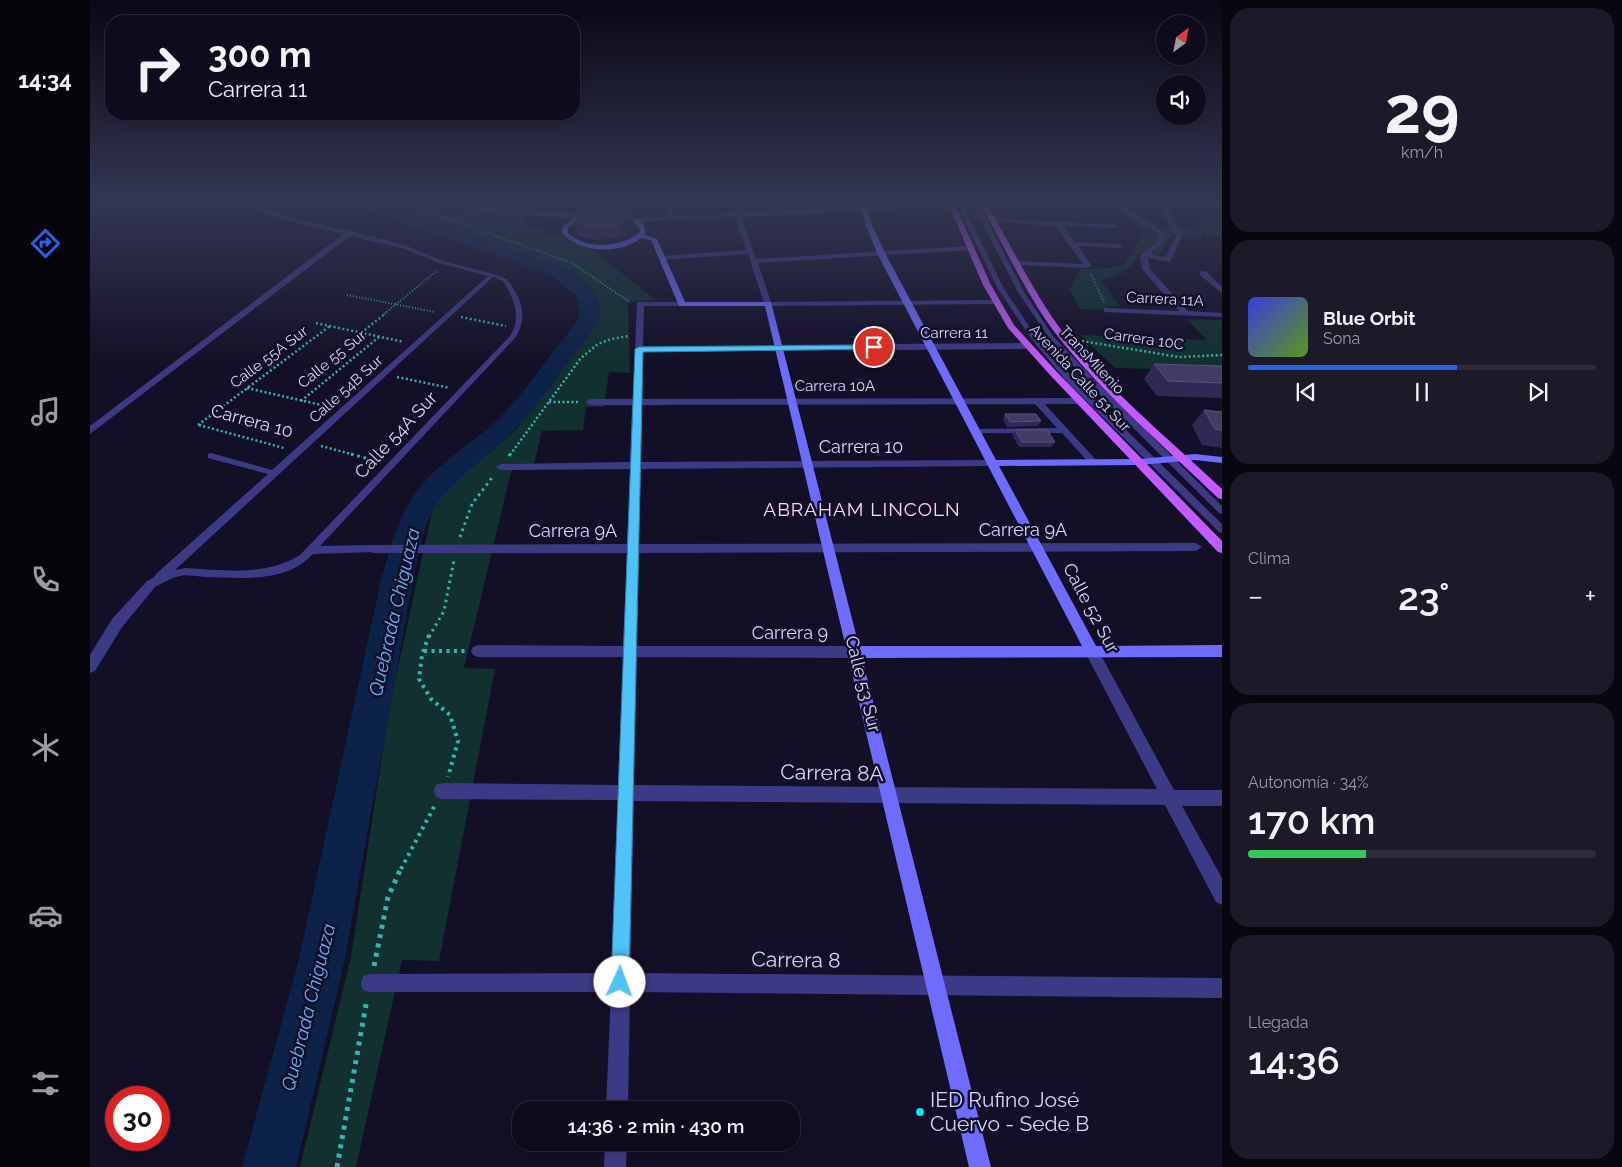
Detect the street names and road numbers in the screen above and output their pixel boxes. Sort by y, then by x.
street label: Carrera 11A [1126,288,1204,310]
street label: Avenida Calle 51 Sur [1026,320,1135,436]
street label: Calle 55A Sur [227,322,312,392]
street label: TransMilenio [1056,322,1128,398]
street label: Carrera 11 [920,324,988,342]
street label: Carrera 10C [1103,324,1185,354]
street label: Calle 55 Sur [294,326,370,392]
street label: Calle 54B Sur [306,351,387,427]
street label: Carrera 10A [795,377,875,395]
street label: Calle 54A Sur [350,386,442,482]
street label: Carrera 10 [209,399,296,442]
street label: Carrera 10 [819,436,903,457]
street label: Carrera 9A [979,519,1067,540]
street label: Carrera 9A [529,520,617,541]
street label: Calle 52 Sur [1059,559,1124,657]
street label: Carrera 9 [752,622,828,643]
street label: Calle 53 Sur [841,633,886,735]
street label: Carrera 8A [780,759,884,786]
street label: Carrera 8 [751,946,841,973]

